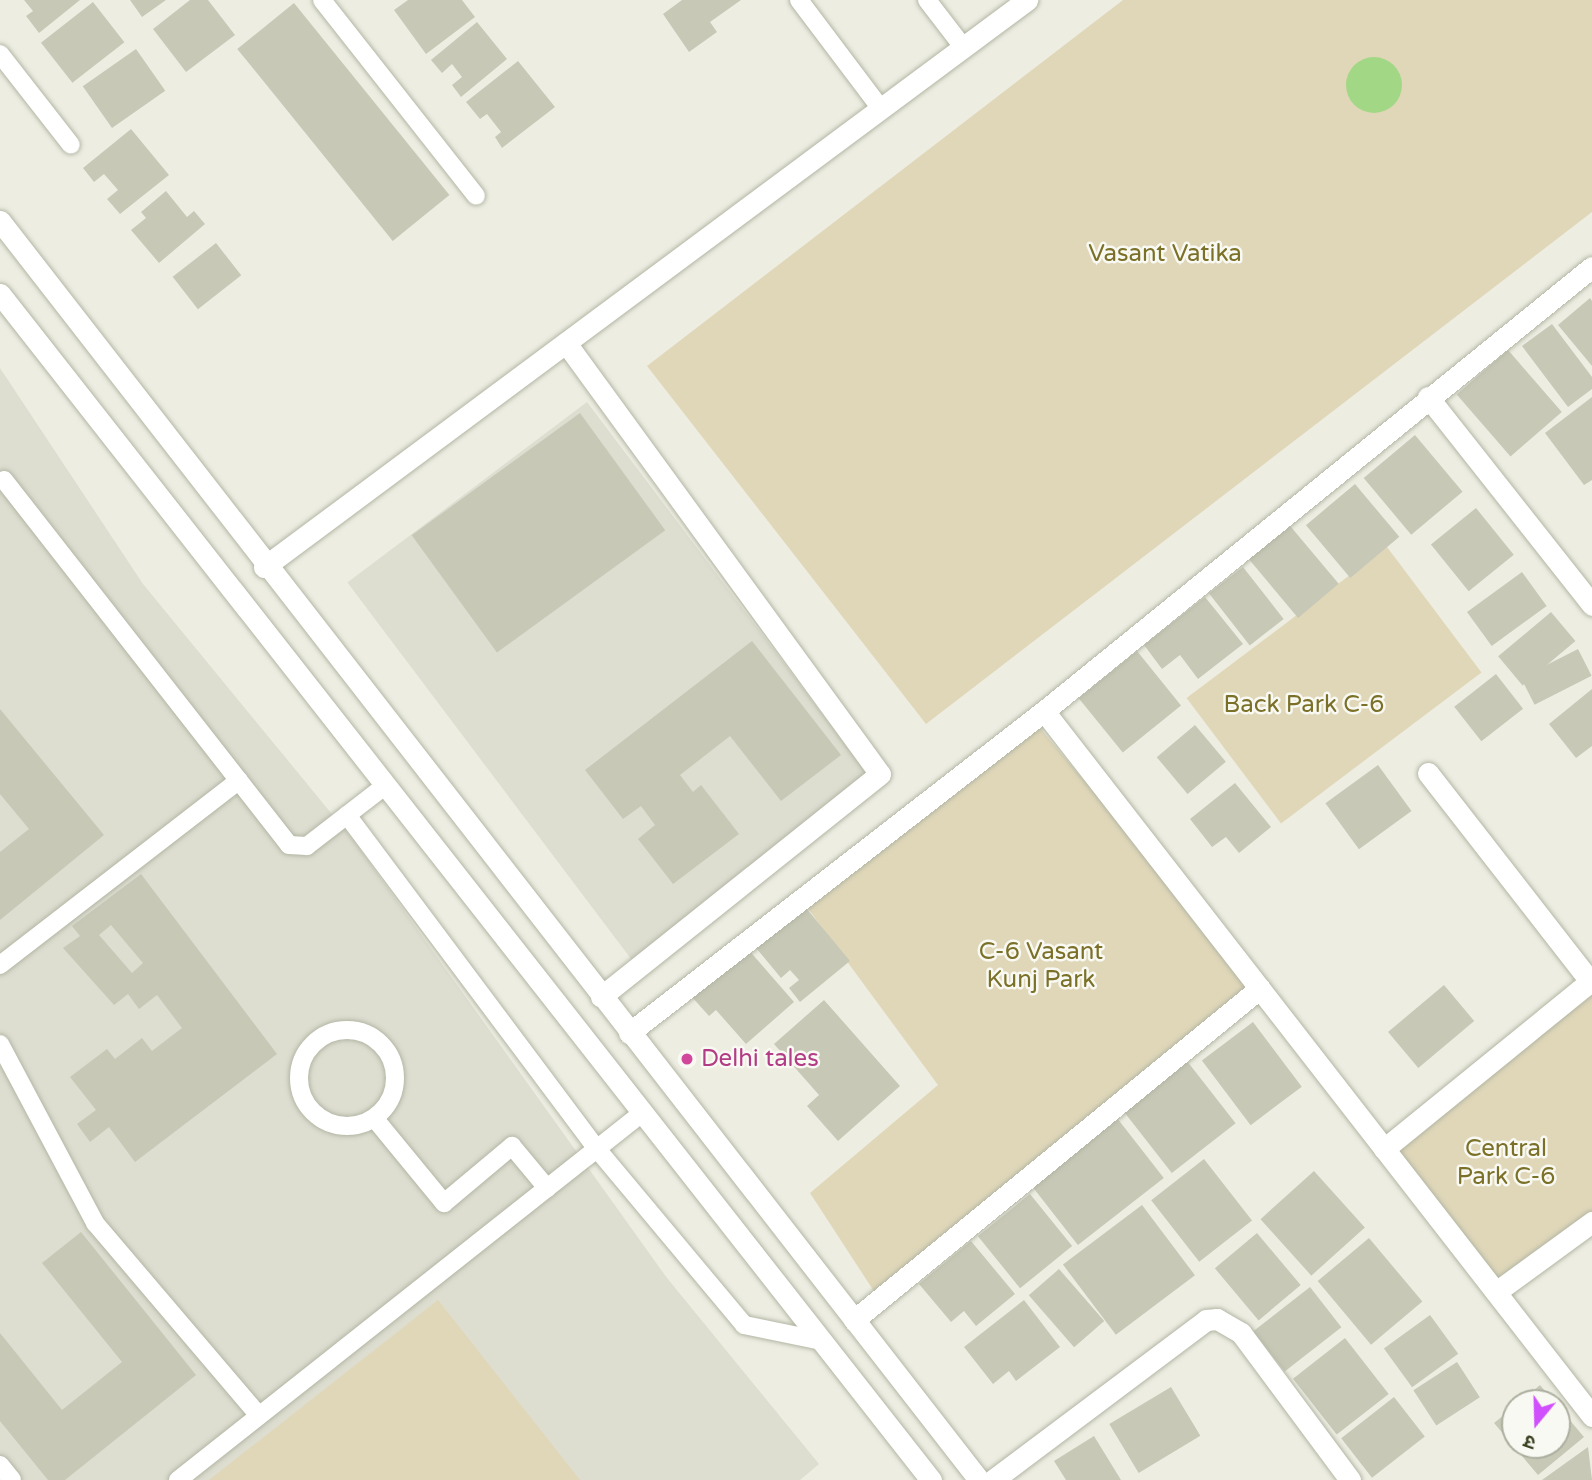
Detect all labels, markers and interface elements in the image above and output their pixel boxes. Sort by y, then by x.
park label: Vasant Vatika [1088,240,1242,268]
park label: Back Park C-6 [1224,691,1384,719]
park label: C-6 Vasant Kunj Park [979,938,1103,994]
place label: Delhi tales [701,1045,819,1073]
marker: Delhi tales [679,1051,695,1067]
park label: Central Park C-6 [1457,1135,1555,1191]
north arrow [1501,1389,1571,1459]
text: उ [1521,1430,1539,1454]

